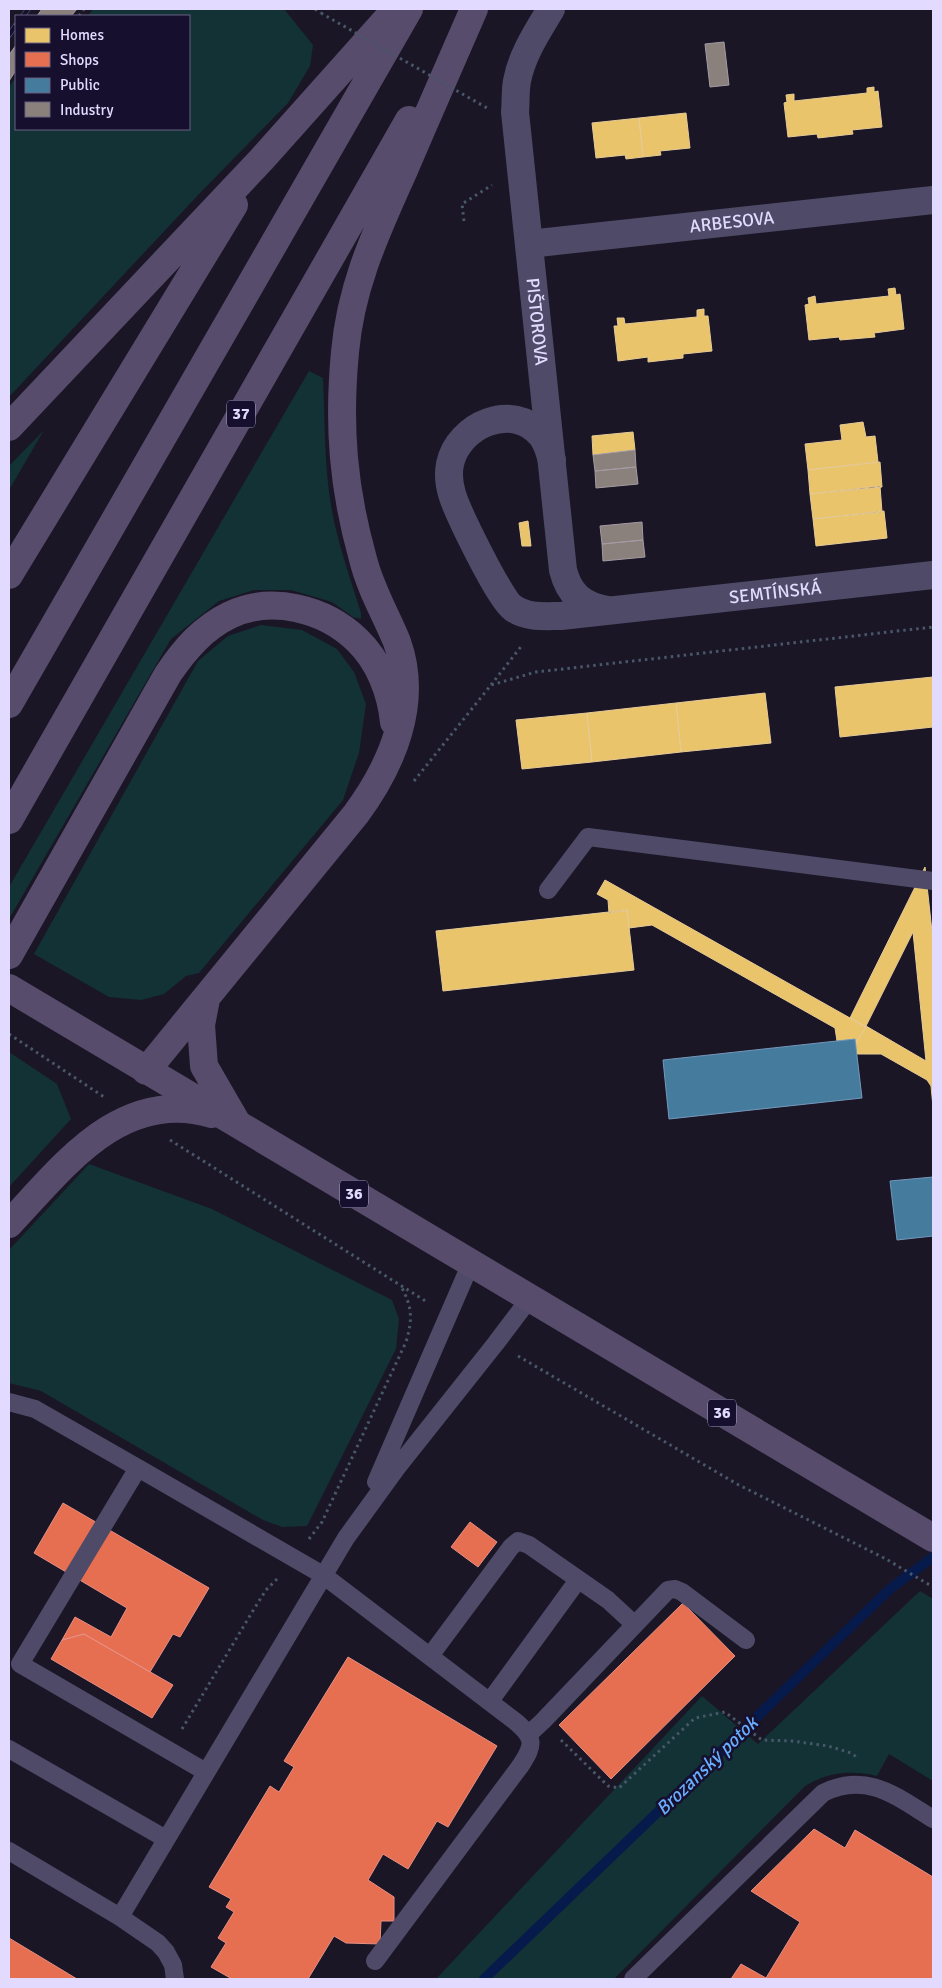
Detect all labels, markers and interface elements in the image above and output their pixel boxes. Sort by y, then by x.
legend [15,15,190,130]
text: Homes [60,26,104,44]
text: Shops [60,51,99,69]
text: Public [60,76,100,94]
text: Industry [60,101,113,119]
street label: ARBESOVA [688,206,775,237]
street label: PIŠTOROVA [521,277,552,367]
road number: 37 [227,400,255,428]
street label: SEMTÍNSKÁ [728,576,822,608]
road number: 36 [340,1180,368,1208]
road number: 36 [708,1400,736,1426]
water label: Brozanský potok [651,1710,764,1821]

